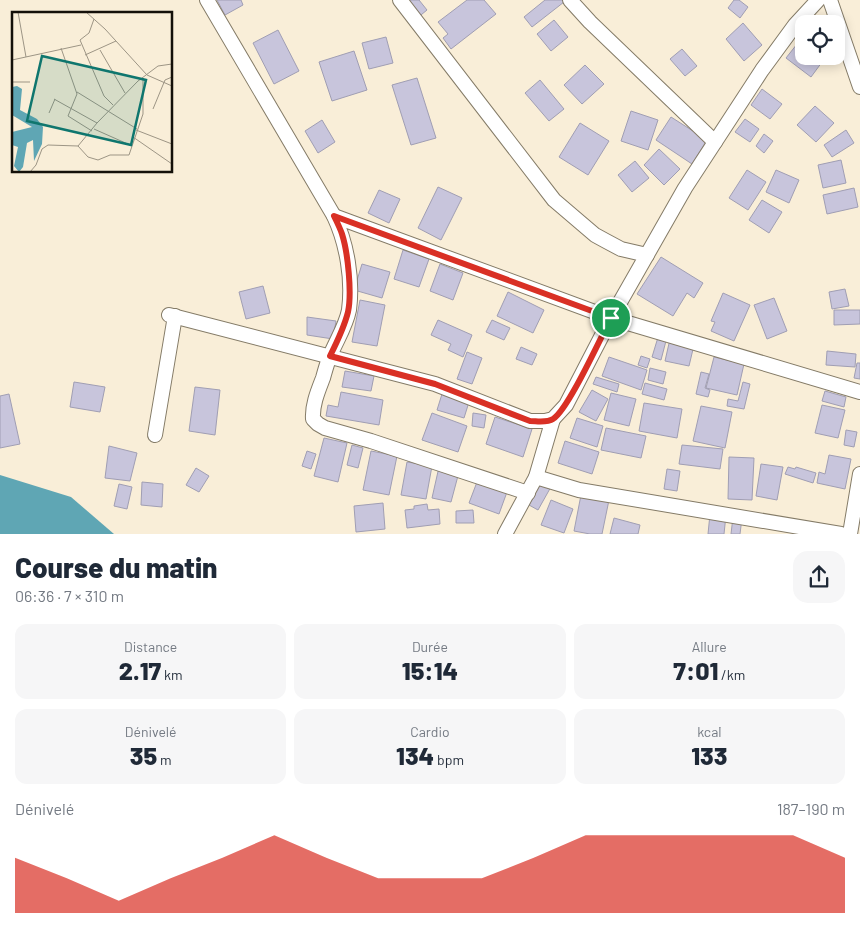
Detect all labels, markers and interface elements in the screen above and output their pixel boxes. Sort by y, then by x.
inset map [12,12,172,172]
map controls [795,15,845,65]
button: locate [795,15,845,65]
pin [590,297,632,339]
icon: arrive [597,304,625,332]
text: Course du matin [15,550,217,584]
button: share [793,551,845,603]
text: 06:36 · 7 × 310 m [15,586,124,605]
text: Distance [124,638,177,655]
text: Durée [412,638,448,655]
text: Allure [692,638,727,655]
text: 2.17 [119,655,161,685]
text: 15:14 [402,655,458,685]
text: 7:01 [673,655,718,685]
text: km [161,666,183,683]
text: /km [718,666,745,683]
text: Dénivelé [125,723,177,740]
text: Cardio [410,723,450,740]
text: kcal [697,723,722,740]
text: 35 [130,740,157,770]
text: 134 [396,740,434,770]
text: 133 [691,740,727,770]
text: m [157,751,172,768]
text: bpm [434,751,464,768]
text: Dénivelé [15,799,74,818]
text: 187–190 m [777,799,845,818]

